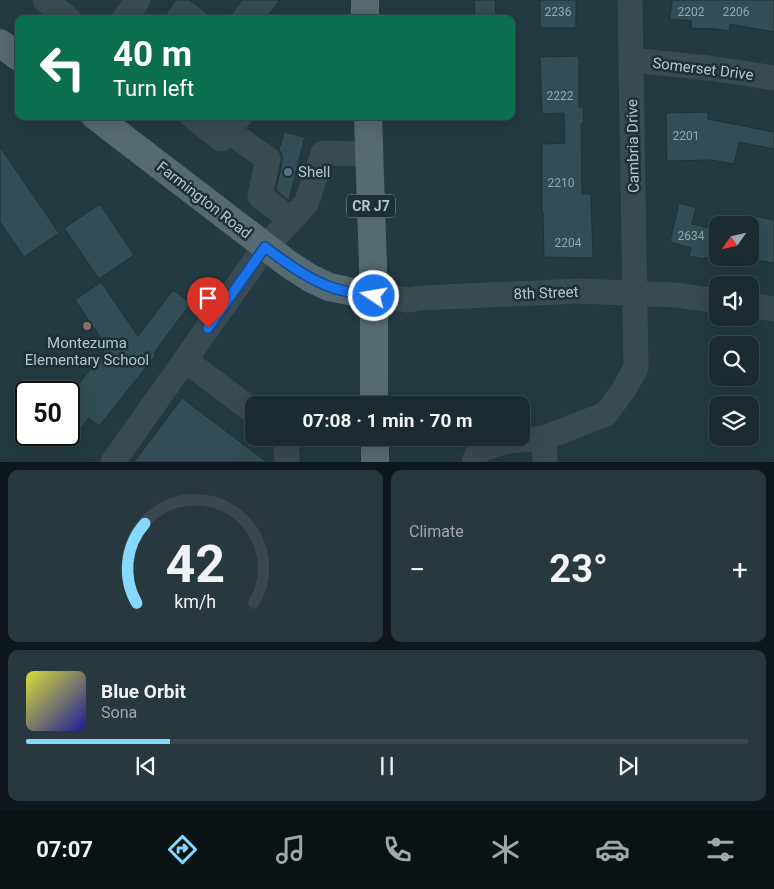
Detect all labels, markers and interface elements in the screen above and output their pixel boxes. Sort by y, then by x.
house number: 2236 [545,5,572,19]
house number: 2202 [678,5,705,19]
house number: 2206 [723,5,750,19]
text: 40 m [113,34,192,75]
icon: left [30,35,95,100]
street label: Somerset Drive [651,54,755,84]
text: Turn left [113,76,194,101]
house number: 2222 [547,89,574,103]
street label: Cambria Drive [623,99,643,193]
house number: 2201 [673,129,699,143]
street label: Farmington Road [153,158,255,242]
place label: Shell [298,163,330,181]
marker: Shell [282,166,294,178]
house number: 2210 [548,176,575,190]
road number: CR J7 [347,195,395,218]
north arrow [709,216,759,266]
map controls [709,216,759,446]
house number: 2634 [678,229,705,243]
house number: 2204 [555,236,582,250]
position arrow [347,269,399,321]
button: sound [709,276,759,326]
pin [187,277,229,328]
street label: 8th Street [513,283,579,303]
icon: arrive [194,284,222,312]
marker: Montezuma Elementary School [81,320,93,332]
place label: Montezuma Elementary School [25,334,149,369]
button: search [709,336,759,386]
speed limit sign: 50 [15,381,80,446]
button: layers [709,396,759,446]
text: 07:08 · 1 min · 70 m [302,409,473,432]
text: Climate [409,522,464,541]
text: 42 [166,534,225,595]
text: 23° [549,547,608,591]
text: − [409,553,425,586]
text: + [732,553,748,586]
text: km/h [175,591,216,612]
text: Blue Orbit [101,680,186,703]
text: Sona [101,703,137,722]
icon: previous [132,752,160,780]
icon: pause [373,752,401,780]
icon: next [614,752,642,780]
icon: directions [165,832,200,867]
icon: music [273,832,308,867]
icon: phone [380,832,415,867]
icon: climate [488,832,523,867]
icon: car [595,832,630,867]
icon: filters [703,832,738,867]
text: 07:07 [36,837,93,862]

